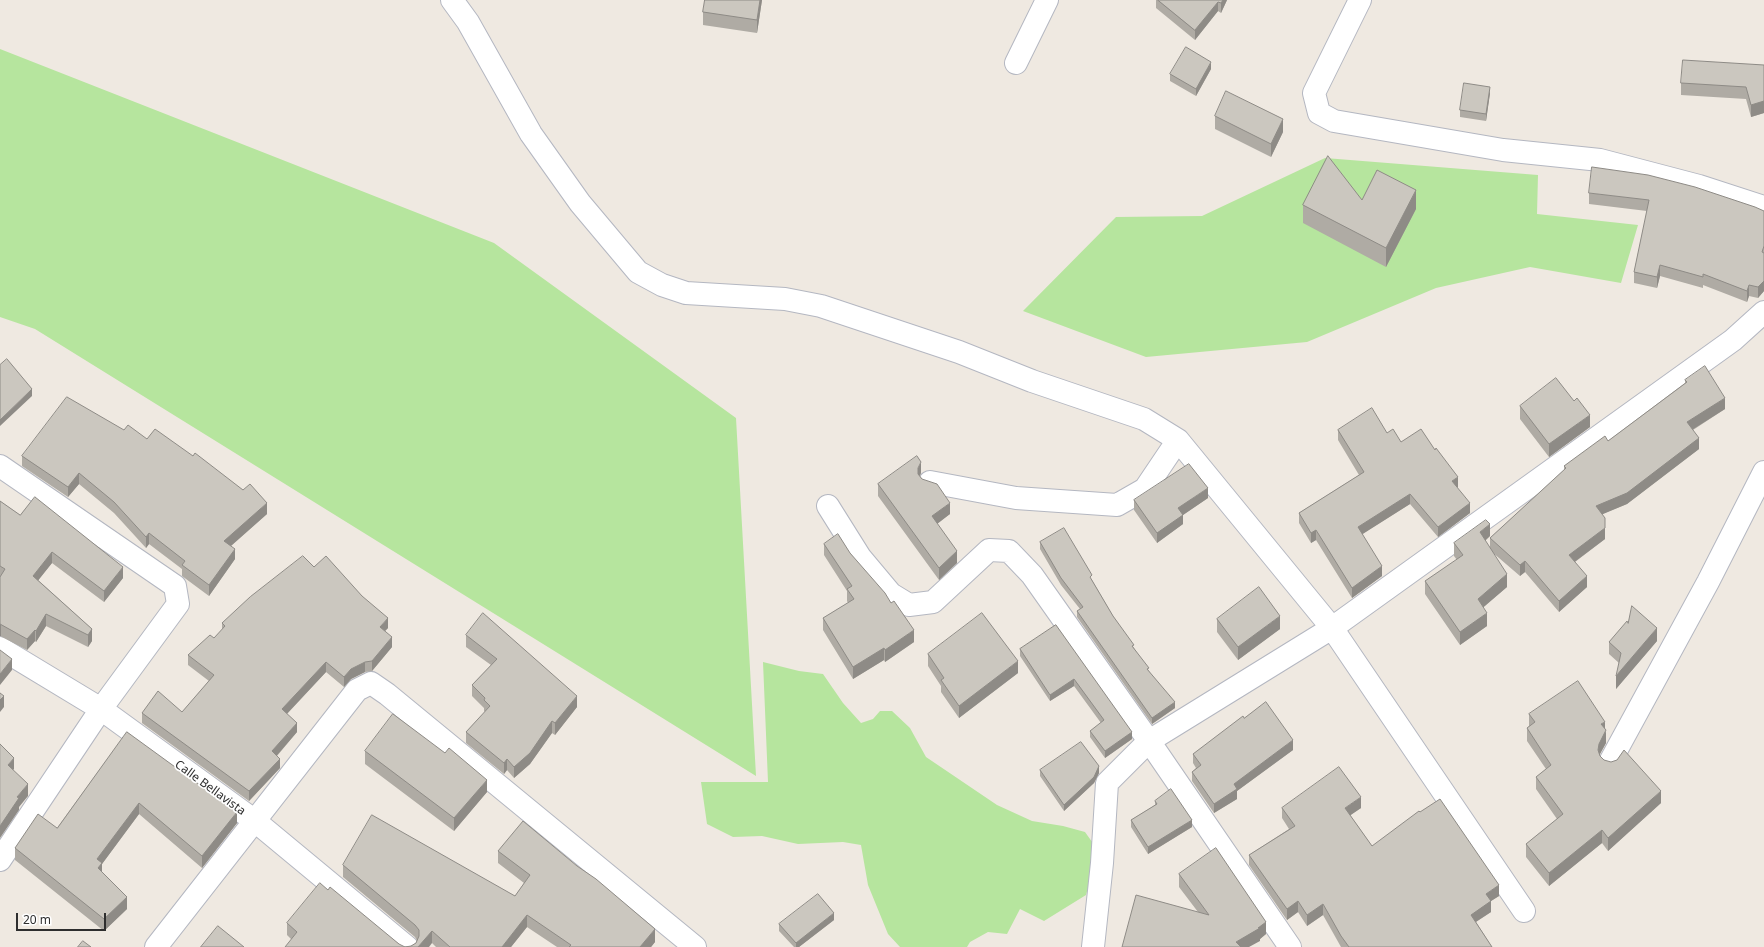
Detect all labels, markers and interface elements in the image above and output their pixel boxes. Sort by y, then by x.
street label: Calle Bellavista [172,758,248,818]
scale bar [18,905,108,931]
text: 20 m [23,911,51,928]

